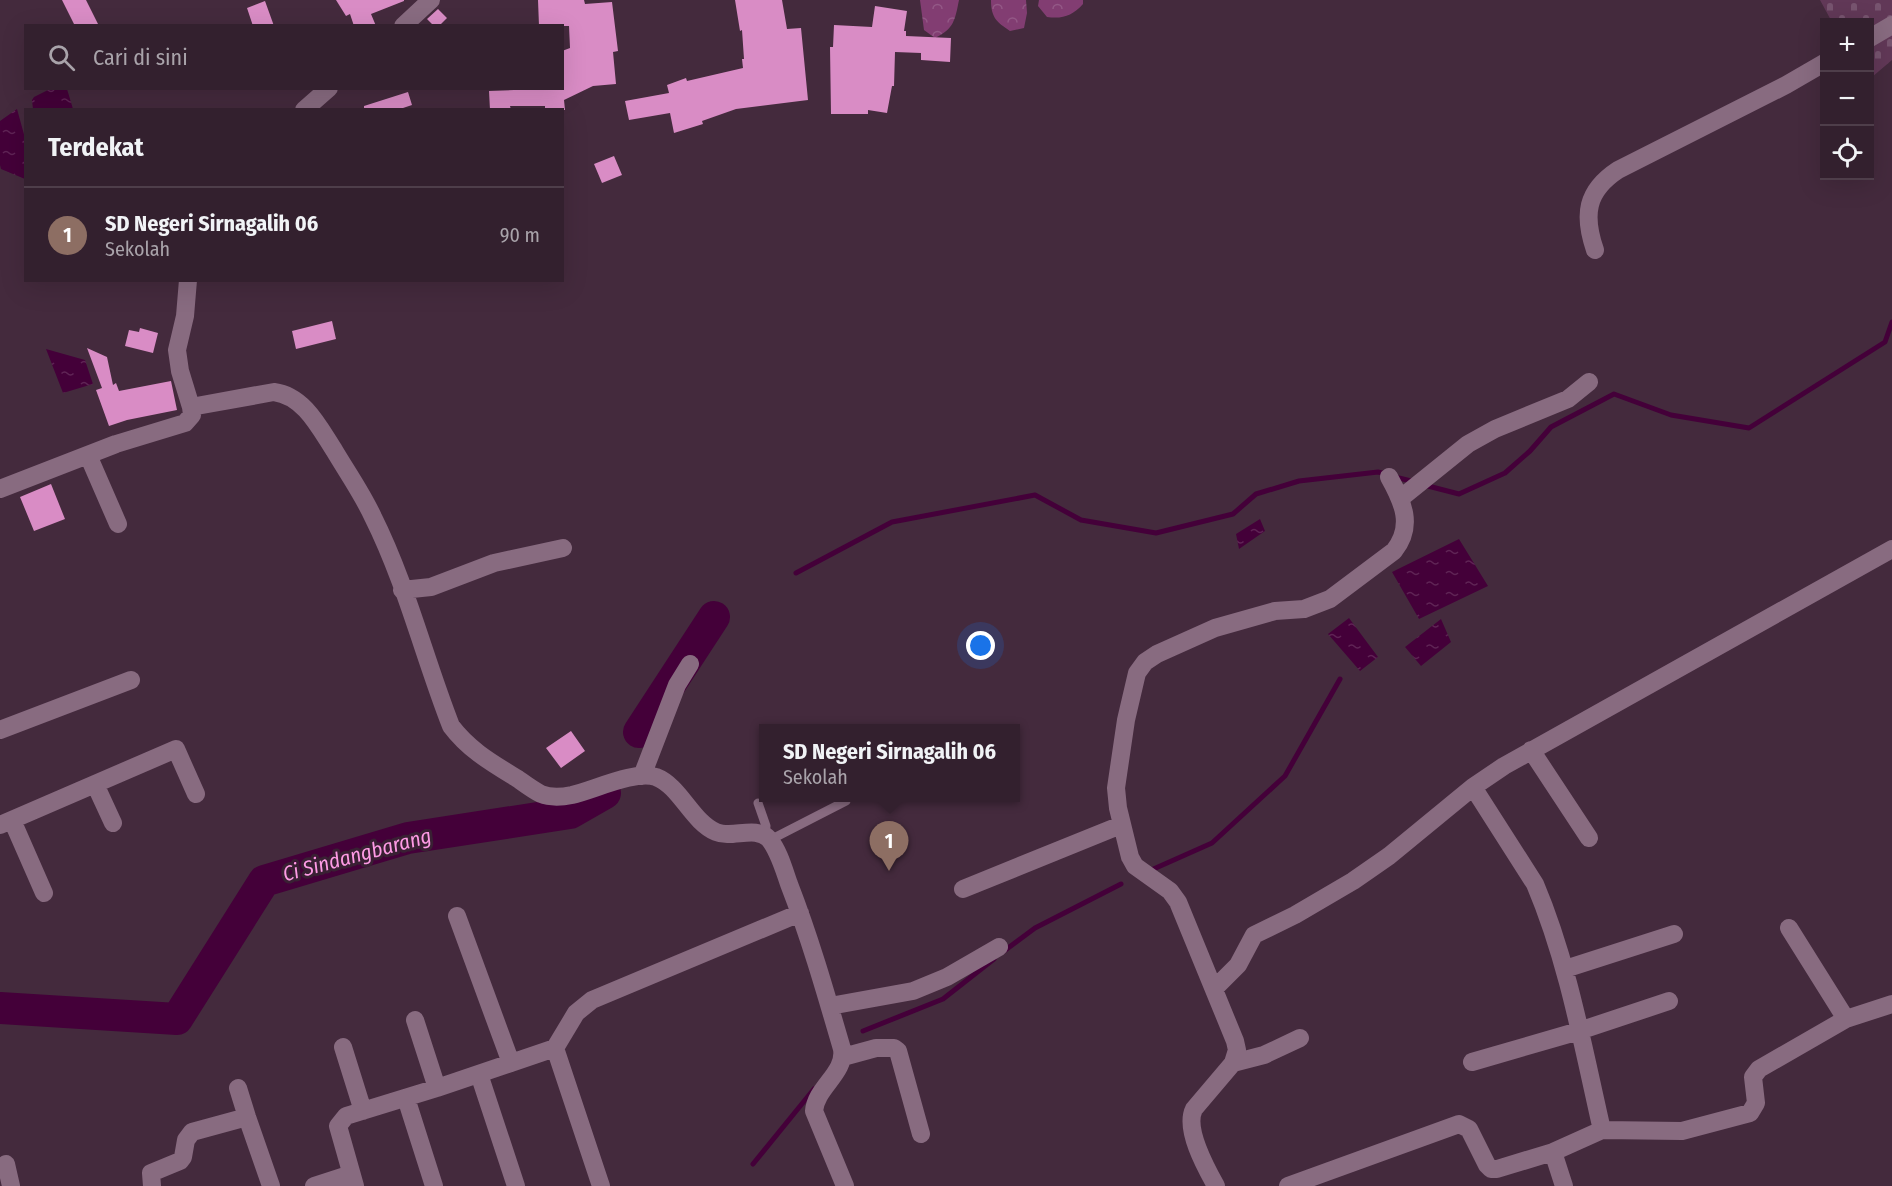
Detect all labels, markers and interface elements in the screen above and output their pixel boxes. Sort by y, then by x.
map controls [1820,18,1874,180]
button: + [1820,18,1874,72]
search box [24,24,564,90]
icon: search [45,41,78,74]
text: Cari di sini [93,44,188,71]
button: − [1820,72,1874,126]
button: locate [1820,126,1874,180]
text: Terdekat [48,132,144,163]
text: SD Negeri Sirnagalih 06 [105,210,318,237]
text: 1 [63,223,72,247]
text: 90 m [500,223,540,247]
text: Sekolah [105,237,170,261]
your location [966,631,995,660]
popup [759,724,1020,802]
text: SD Negeri Sirnagalih 06 [783,738,996,765]
text: Sekolah [783,765,848,789]
pin: 1 [870,822,908,871]
water label: Ci Sindangbarang [280,823,434,887]

